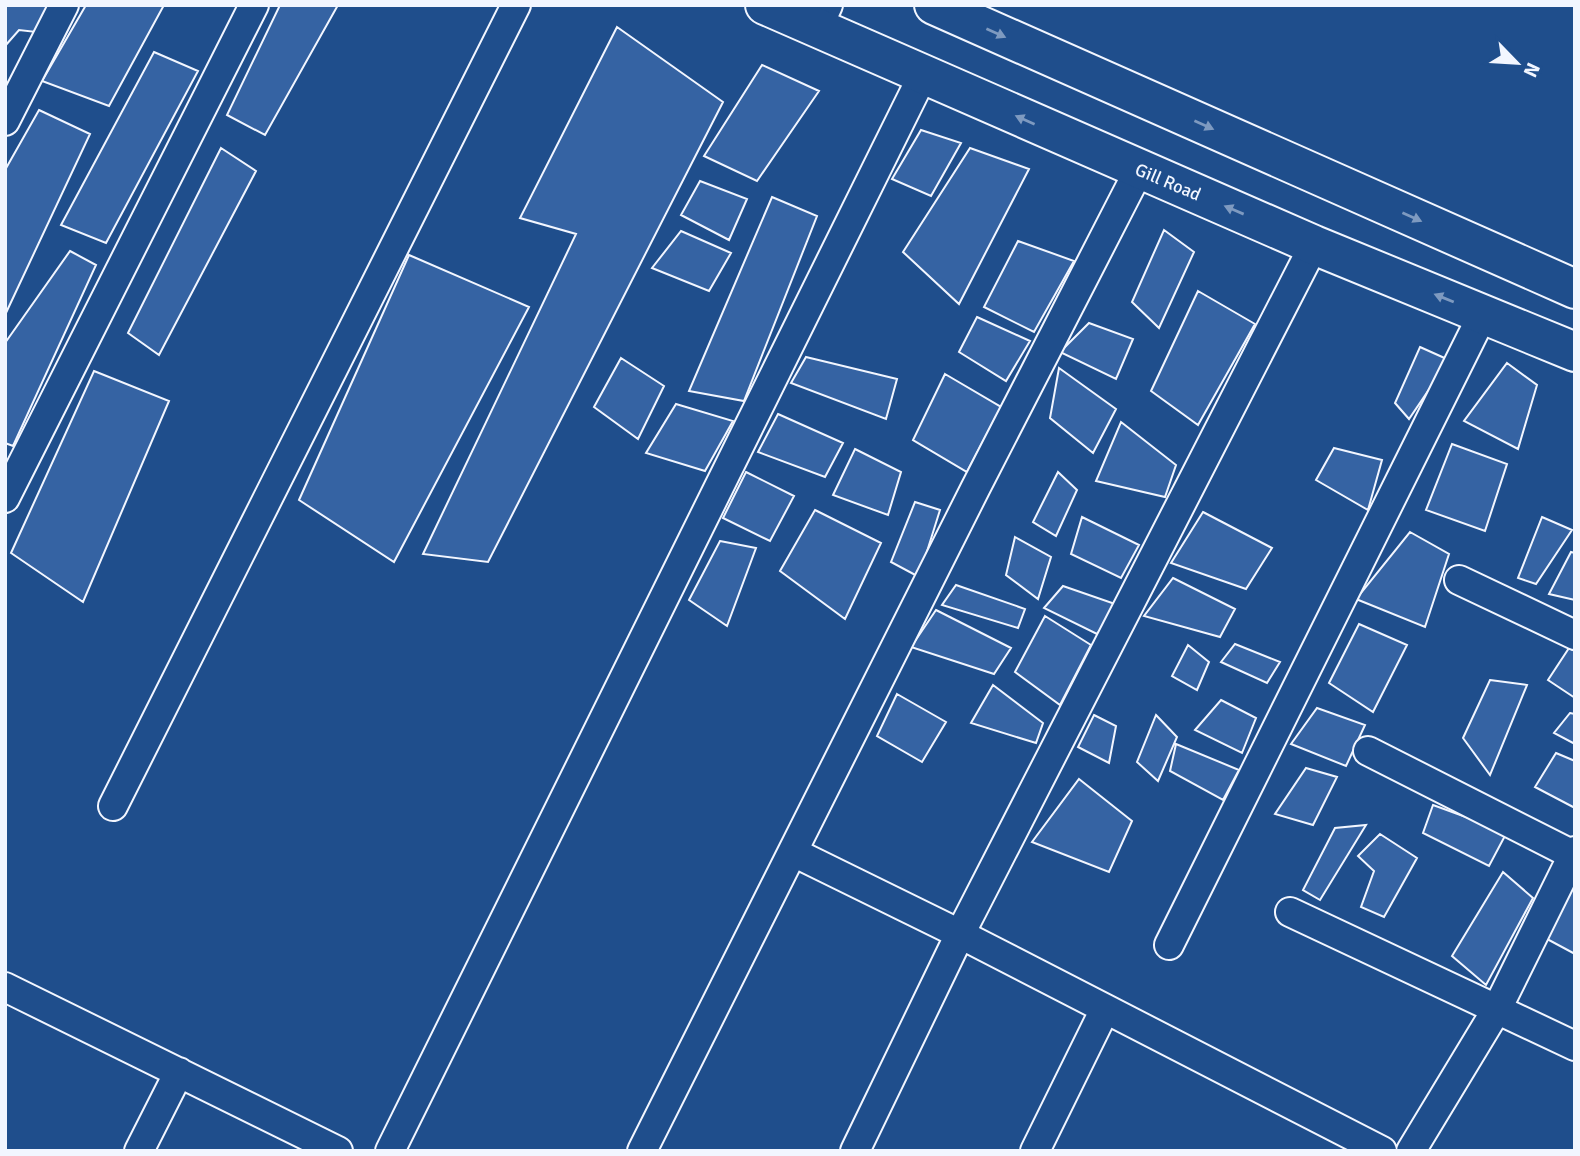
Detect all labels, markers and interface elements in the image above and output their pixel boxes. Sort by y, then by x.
one-way arrow [986,27,1006,39]
north arrow [1482,28,1552,98]
text: N [1518,59,1545,81]
one-way arrow [1015,114,1035,126]
one-way arrow [1194,119,1214,131]
street label: Gill Road [1132,158,1204,206]
one-way arrow [1224,204,1244,216]
one-way arrow [1402,211,1422,223]
one-way arrow [1433,292,1454,303]

